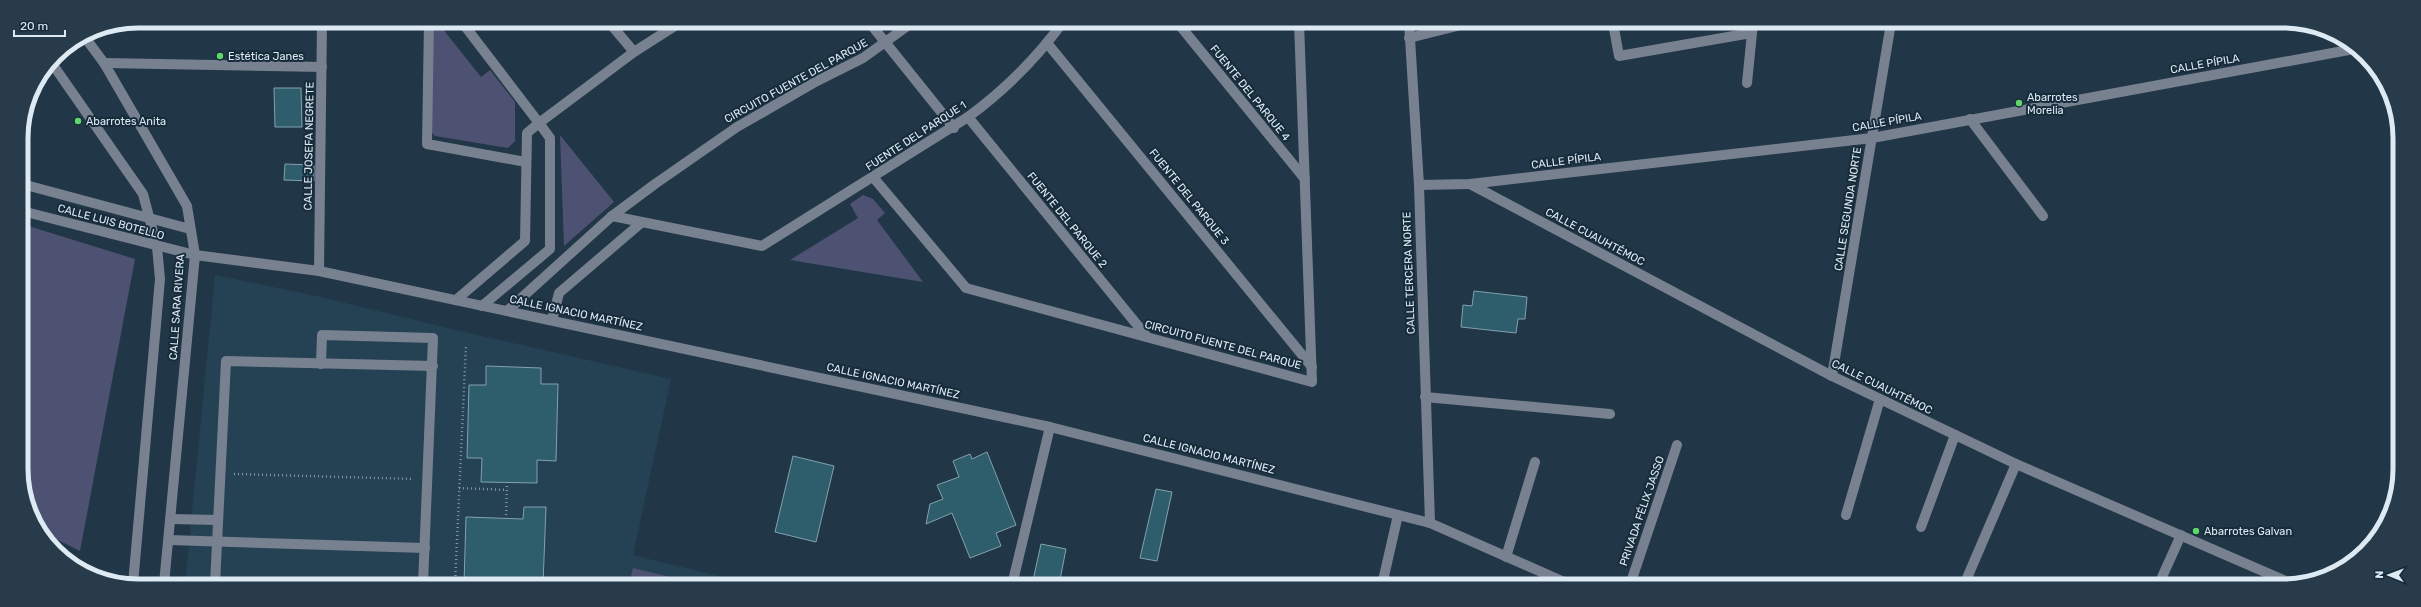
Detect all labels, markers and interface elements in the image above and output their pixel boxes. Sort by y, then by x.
scale bar [14,12,65,38]
text: 20 m [20,19,48,33]
street label: CIRCUITO FUENTE DEL PARQUE [722,36,870,126]
street label: FUENTE DEL PARQUE 4 [1207,42,1293,144]
place label: Estética Janes [228,50,304,63]
marker: Estética Janes [215,51,225,61]
street label: CALLE PÍPILA [2169,51,2241,76]
street label: CALLE JOSEFA NEGRETE [301,81,317,210]
place label: Abarrotes Morelia [2027,91,2078,117]
marker: Abarrotes Morelia [2014,98,2024,108]
street label: FUENTE DEL PARQUE 1 [863,99,969,173]
street label: CALLE PÍPILA [1851,109,1923,134]
place label: Abarrotes Anita [86,115,166,128]
marker: Abarrotes Anita [73,116,83,126]
street label: CALLE SEGUNDA NORTE [1832,146,1864,272]
street label: FUENTE DEL PARQUE 3 [1146,147,1232,248]
street label: CALLE PÍPILA [1530,150,1602,172]
street label: FUENTE DEL PARQUE 2 [1024,170,1110,270]
street label: CALLE LUIS BOTELLO [56,201,166,243]
street label: CALLE CUAUHTÉMOC [1543,205,1647,269]
street label: CALLE TERCERA NORTE [1400,211,1418,334]
street label: CALLE SARA RIVERA [167,253,187,360]
street label: CALLE IGNACIO MARTÍNEZ [508,293,644,334]
street label: CIRCUITO FUENTE DEL PARQUE [1143,318,1303,372]
street label: CALLE CUAUHTÉMOC [1829,357,1935,417]
street label: CALLE IGNACIO MARTÍNEZ [825,361,961,402]
street label: CALLE IGNACIO MARTÍNEZ [1142,431,1277,477]
street label: PRIVADA FÉLIX JASSO [1617,454,1667,568]
place label: Abarrotes Galvan [2204,525,2292,538]
marker: Abarrotes Galvan [2191,526,2201,536]
north arrow [2369,555,2409,595]
text: N [2373,571,2386,579]

